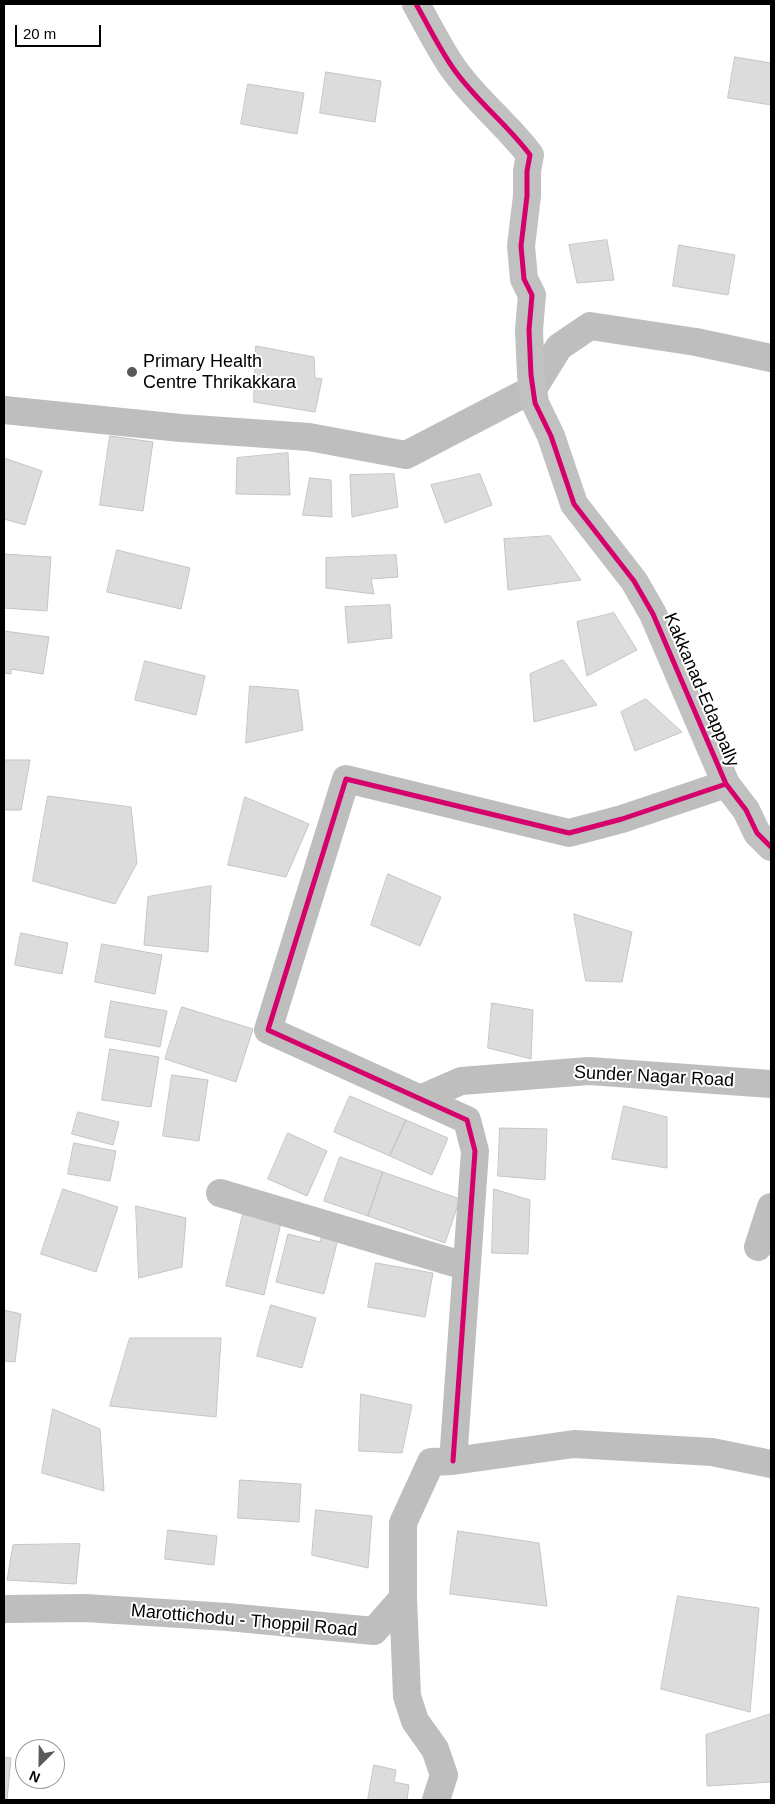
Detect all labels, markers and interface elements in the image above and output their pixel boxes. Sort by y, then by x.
scale bar [18,15,104,47]
text: 20 m [23,25,56,42]
place label: Primary Health Centre Thrikakkara [143,351,296,394]
marker: Primary Health Centre Thrikakkara [125,365,139,379]
street label: Kakkanad-Edappally [659,610,743,770]
street label: Sunder Nagar Road [573,1062,735,1092]
street label: Marottichodu - Thoppil Road [130,1600,358,1642]
north arrow [15,1739,65,1789]
text: N [27,1768,42,1786]

